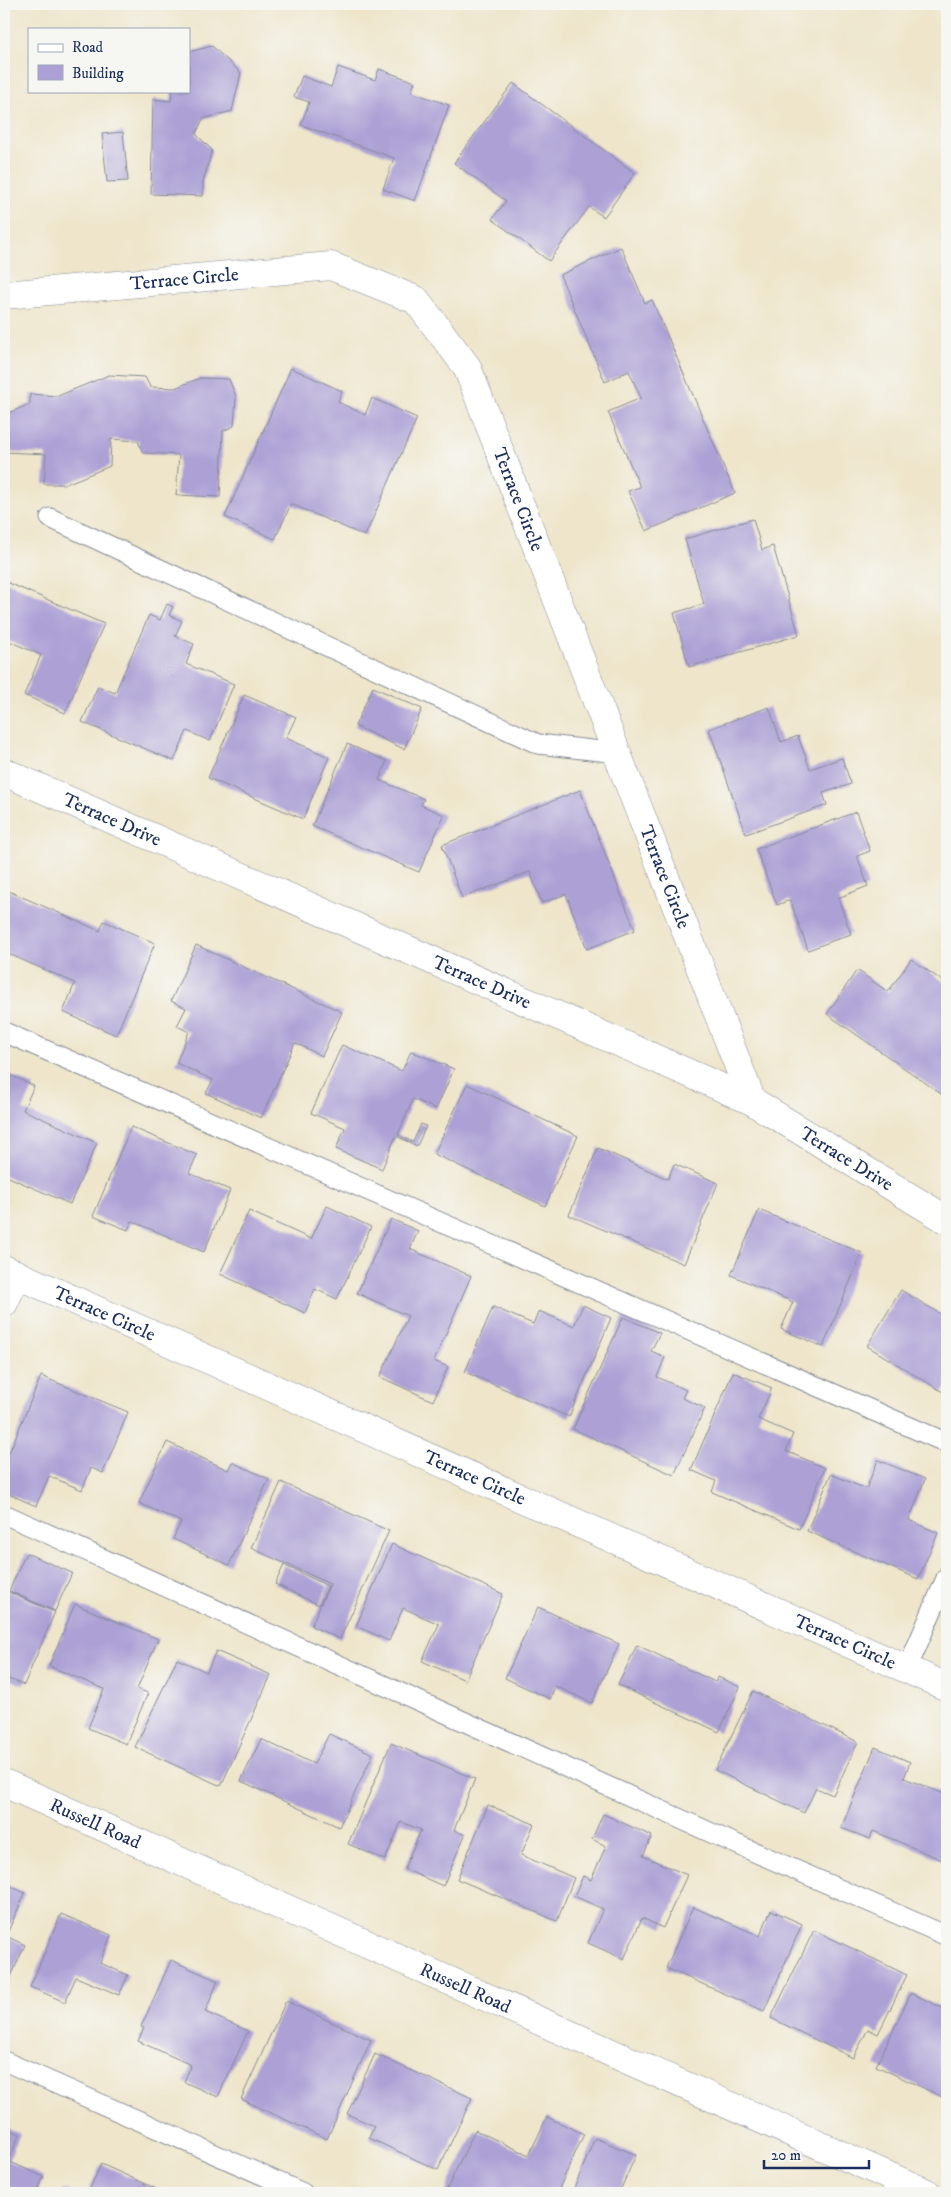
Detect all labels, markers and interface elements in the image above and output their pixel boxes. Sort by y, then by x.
legend [28,28,190,92]
text: Road [72,38,104,57]
text: Building [72,64,124,83]
street label: Terrace Circle [129,263,240,295]
street label: Terrace Circle [488,444,549,554]
street label: Terrace Drive [59,788,165,851]
street label: Terrace Circle [635,822,695,932]
street label: Terrace Drive [429,950,535,1014]
street label: Terrace Drive [796,1122,898,1196]
street label: Terrace Circle [50,1281,159,1346]
street label: Terrace Circle [420,1445,529,1510]
street label: Terrace Circle [791,1609,900,1674]
street label: Russell Road [46,1793,145,1854]
street label: Russell Road [416,1958,515,2018]
scale bar [764,2137,868,2169]
text: 20 m [771,2146,801,2165]

